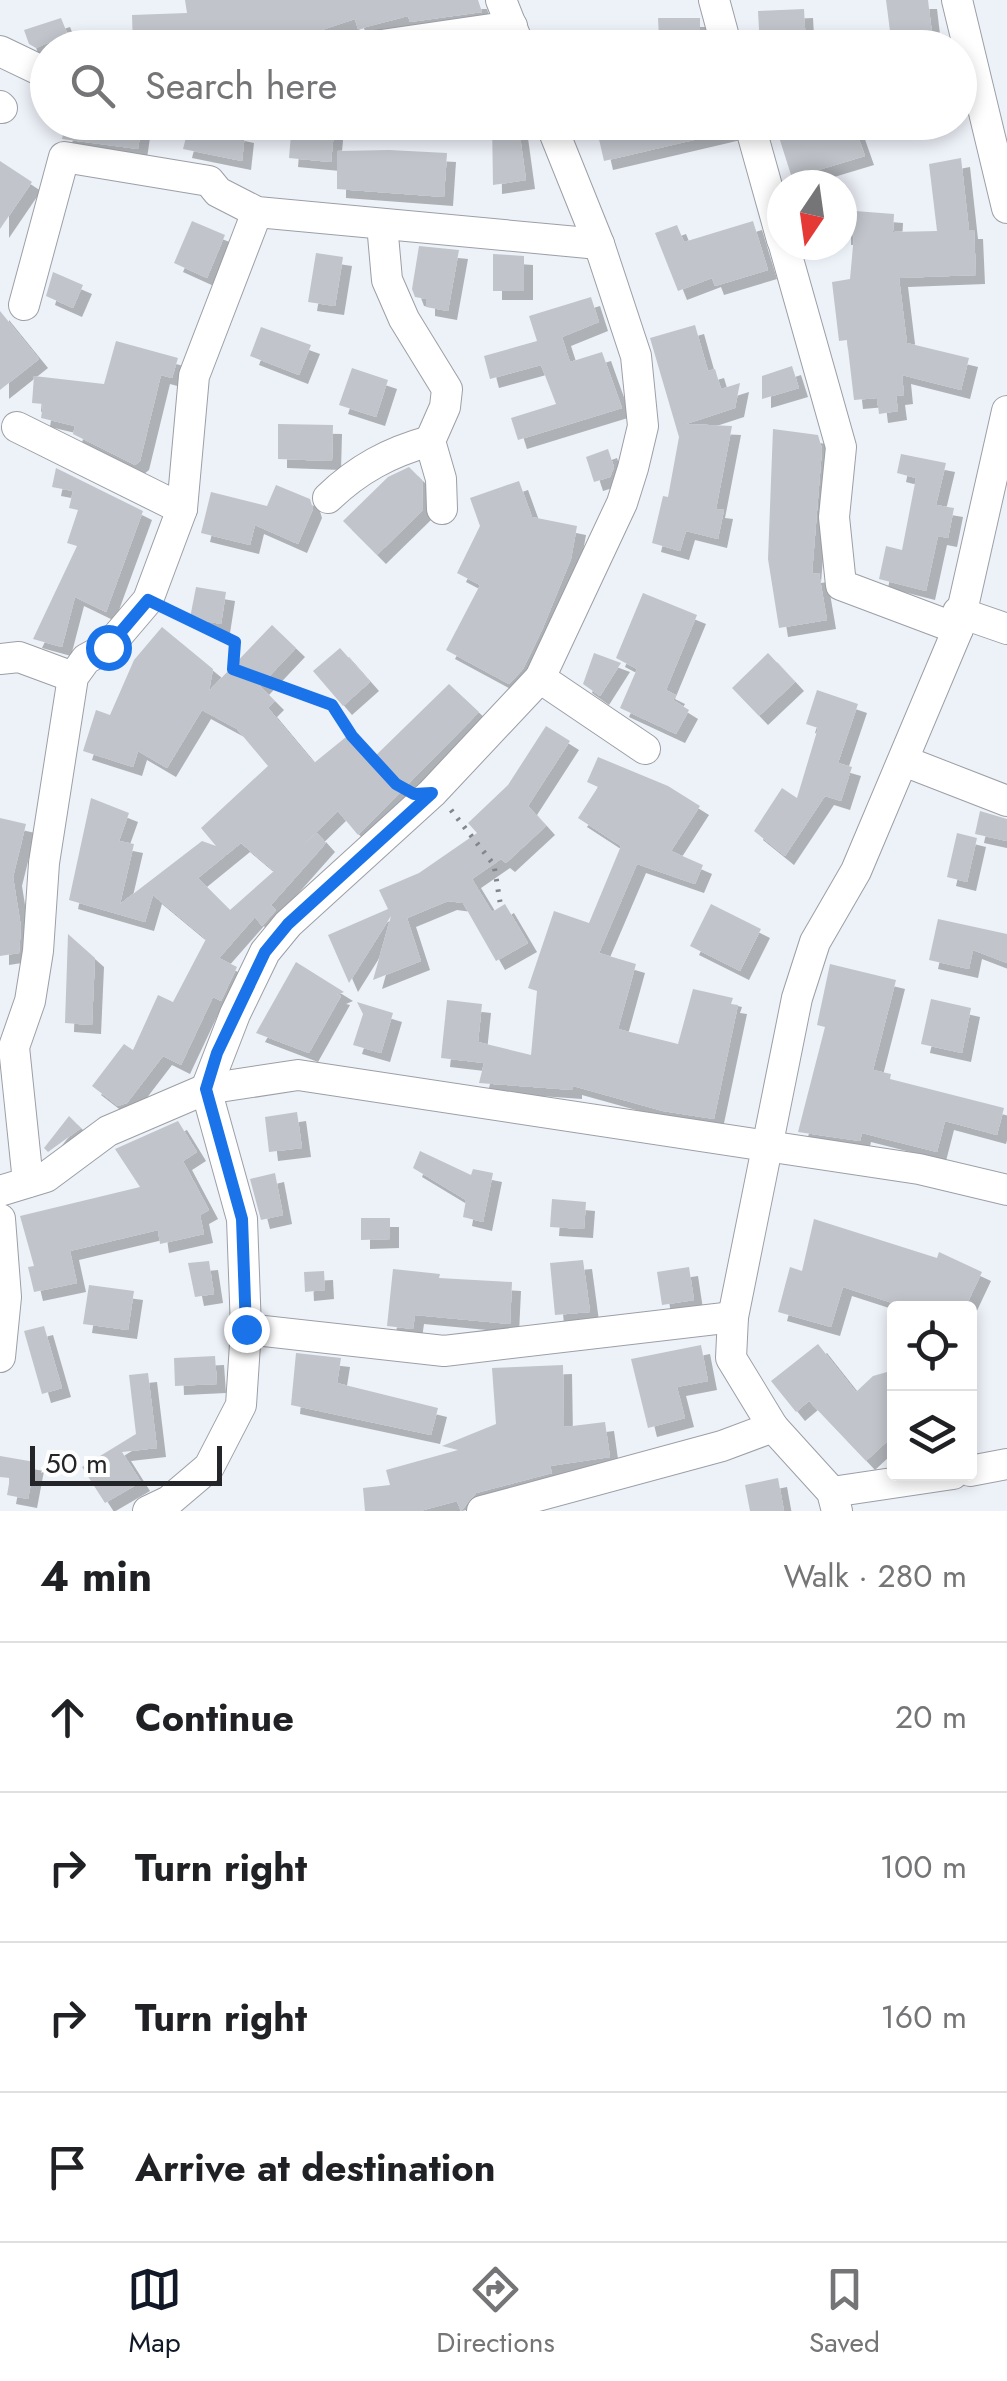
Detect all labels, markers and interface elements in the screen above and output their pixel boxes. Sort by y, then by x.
search box [30,30,977,140]
icon: search [65,58,120,113]
text: Search here [145,58,337,113]
north arrow [767,170,857,260]
route start [86,625,132,671]
map controls [887,1301,977,1481]
button: locate [887,1301,977,1391]
route end [224,1307,270,1353]
button: layers [887,1391,977,1481]
scale bar [30,1441,222,1486]
text: 50 m [45,1443,108,1484]
text: 4 min [40,1546,152,1607]
text: Walk · 280 m [783,1553,967,1599]
icon: ahead [40,1690,95,1745]
text: Continue [135,1690,294,1745]
text: 20 m [895,1694,967,1740]
icon: right [40,1840,95,1895]
text: Turn right [135,1840,307,1895]
text: 100 m [880,1844,967,1890]
icon: right [40,1990,95,2045]
text: Turn right [135,1990,307,2045]
text: 160 m [880,1994,967,2040]
icon: arrive [40,2140,95,2195]
text: Arrive at destination [135,2140,496,2195]
tab: Map [127,2262,182,2363]
tab: Directions [436,2262,555,2363]
tab: Saved [809,2262,880,2363]

